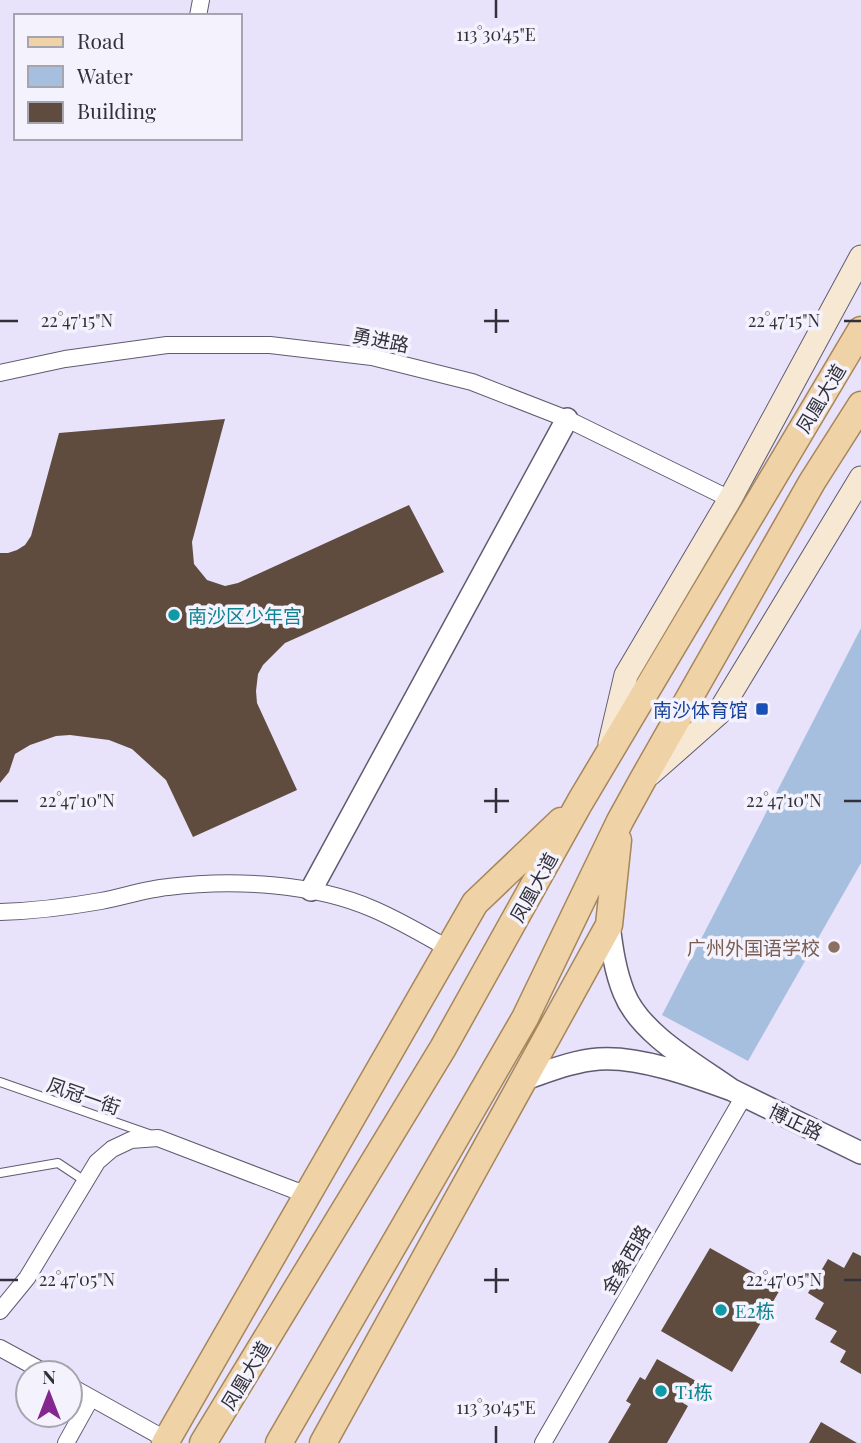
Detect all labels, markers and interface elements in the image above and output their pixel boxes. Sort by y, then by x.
legend [14,14,242,140]
text: 113°30'45"E [456,22,536,46]
text: Road [77,26,125,54]
text: Water [76,61,133,89]
text: Building [77,96,156,124]
text: 22°47'15"N [41,308,114,332]
text: 22°47'15"N [748,308,821,332]
street label: 勇进路 [351,321,411,357]
street label: 凤凰大道 [789,359,851,437]
place label: 南沙区少年宫 [188,602,302,628]
marker: 南沙区少年宫 [166,607,182,623]
place label: 南沙体育馆 [653,696,748,722]
marker: 南沙体育馆 [754,701,770,717]
text: 22°47'10"N [39,788,115,812]
text: 22°47'10"N [746,788,822,812]
street label: 凤凰大道 [503,847,563,927]
place label: 广州外国语学校 [687,934,820,960]
marker: 广州外国语学校 [826,939,842,955]
street label: 凤冠一街 [44,1070,124,1120]
street label: 博正路 [765,1097,827,1145]
street label: 金象西路 [595,1220,655,1298]
text: 22°47'05"N [39,1267,116,1291]
text: 22°47'05"N [746,1267,823,1291]
place label: E2栋 [735,1297,775,1323]
marker: E2栋 [713,1302,729,1318]
street label: 凤凰大道 [214,1336,276,1414]
north arrow [14,1359,84,1429]
text: N [42,1363,56,1389]
place label: T1栋 [675,1378,713,1404]
marker: T1栋 [653,1383,669,1399]
text: 113°30'45"E [456,1395,536,1419]

